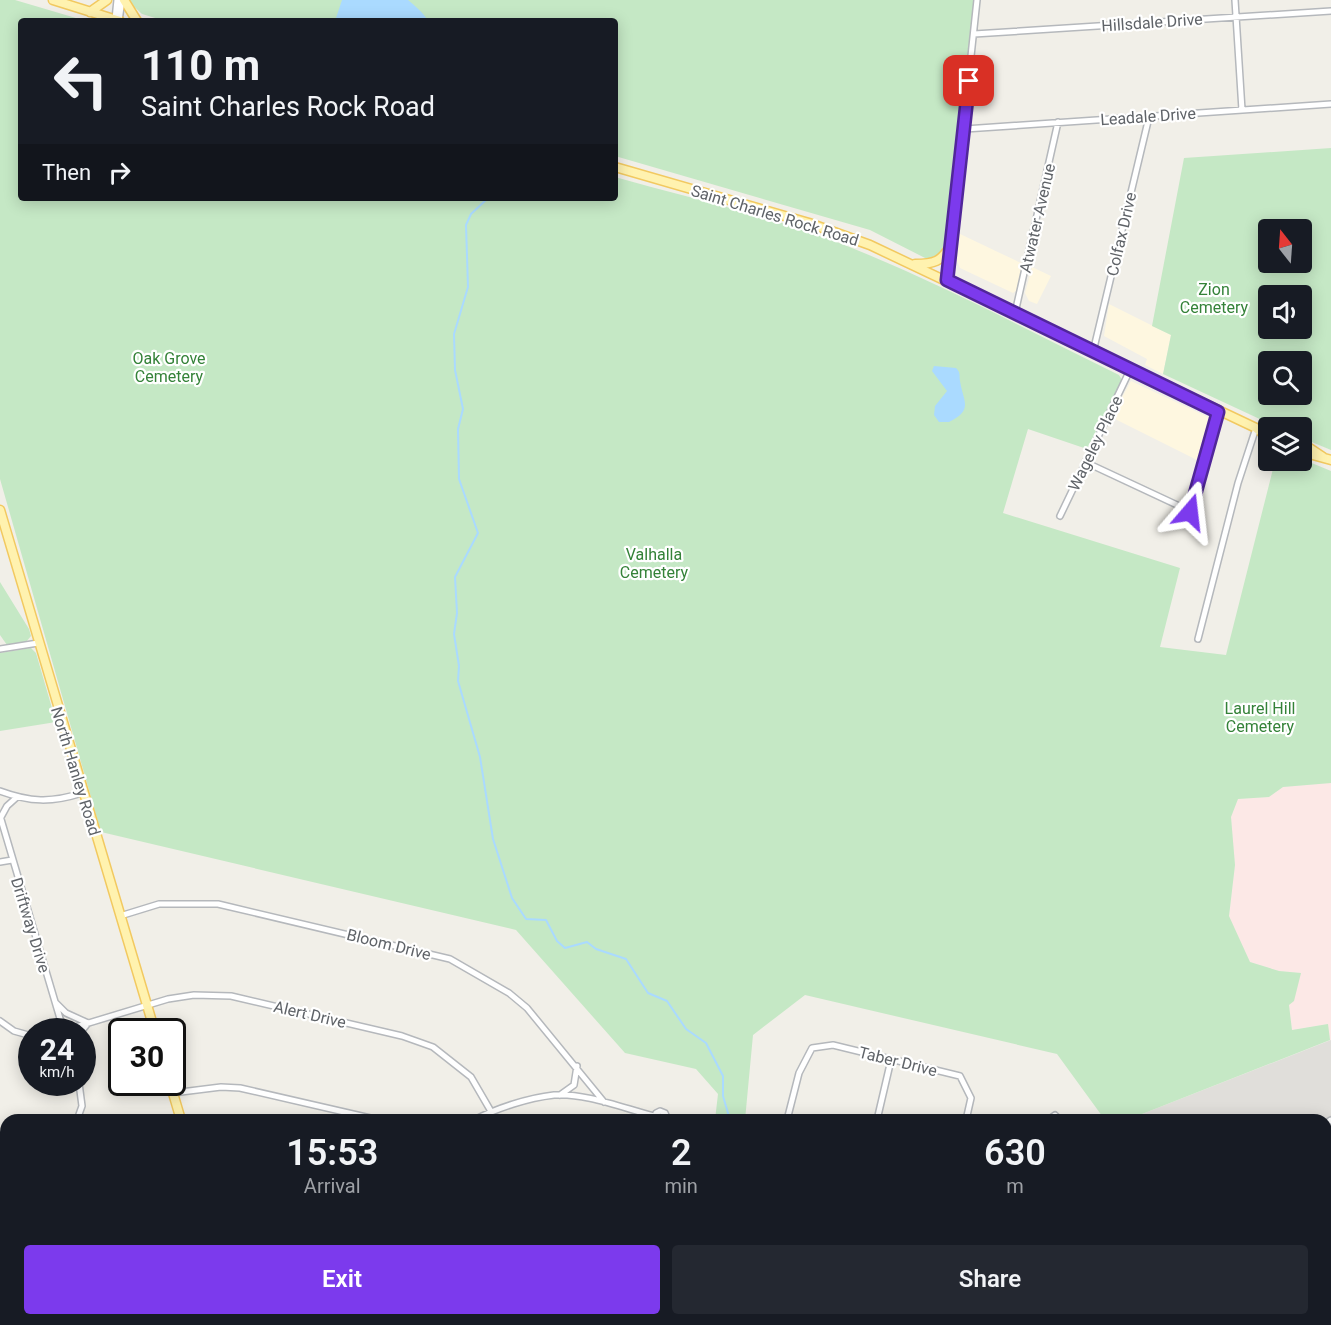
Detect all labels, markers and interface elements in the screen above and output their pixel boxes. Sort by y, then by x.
street label: Hillsdale Drive [1101,9,1203,36]
text: 110 m [141,41,260,90]
icon: left [42,42,120,120]
pin [943,55,994,106]
icon: arrive [952,64,985,97]
text: Saint Charles Rock Road [141,91,435,123]
street label: Leadale Drive [1100,104,1196,129]
icon: right [103,156,136,189]
text: Then [42,160,91,185]
street label: Atwater Avenue [1016,162,1059,275]
street label: Saint Charles Rock Road [689,181,861,250]
street label: Colfax Drive [1103,190,1140,278]
north arrow [1258,219,1312,273]
map controls [1258,219,1312,471]
park label: Zion Cemetery [1180,280,1249,317]
button: sound [1258,285,1312,339]
park label: Oak Grove Cemetery [132,349,206,386]
button: search [1258,351,1312,405]
street label: Wageley Place [1064,393,1127,494]
button: layers [1258,417,1312,471]
position arrow [1158,480,1222,544]
park label: Valhalla Cemetery [620,545,689,582]
park label: Laurel Hill Cemetery [1225,699,1295,736]
street label: North Hanley Road [47,704,104,838]
street label: Driftway Drive [7,875,54,975]
street label: Bloom Drive [345,925,433,964]
street label: Alert Drive [272,997,348,1032]
speed limit sign: 30 [108,1018,186,1096]
text: 24 [40,1032,74,1067]
street label: Taber Drive [857,1043,939,1080]
text: km/h [39,1063,75,1081]
text: 15:53 [286,1132,378,1174]
text: 2 [671,1132,691,1174]
text: 630 [984,1132,1046,1174]
text: Arrival [304,1174,361,1198]
text: min [664,1174,698,1198]
text: m [1006,1174,1024,1198]
button: Exit [24,1245,660,1314]
button: Share [672,1245,1308,1314]

